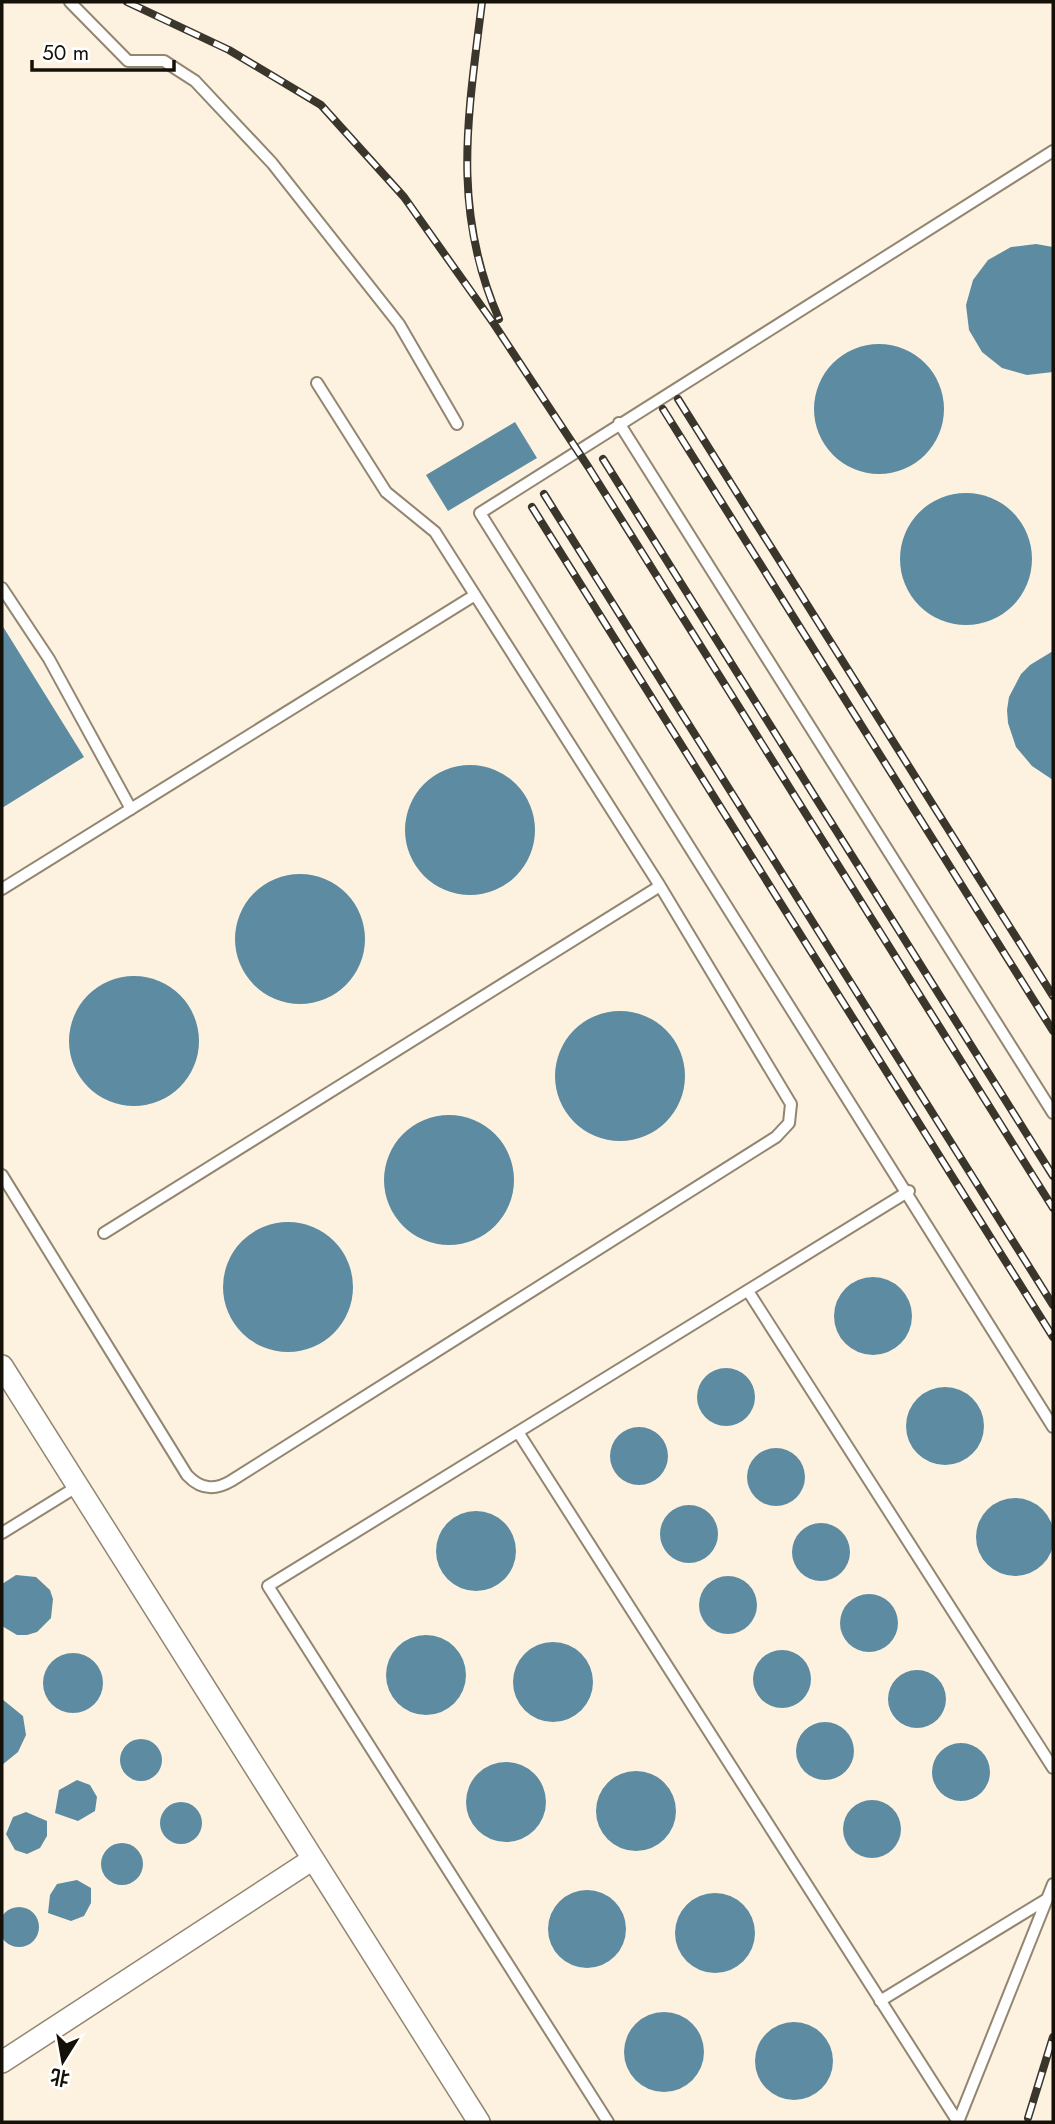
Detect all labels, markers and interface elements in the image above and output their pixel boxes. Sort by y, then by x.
scale bar [32,28,173,72]
text: 50 m [42,38,89,68]
north arrow [28,2026,98,2096]
text: 北 [48,2062,72,2092]

